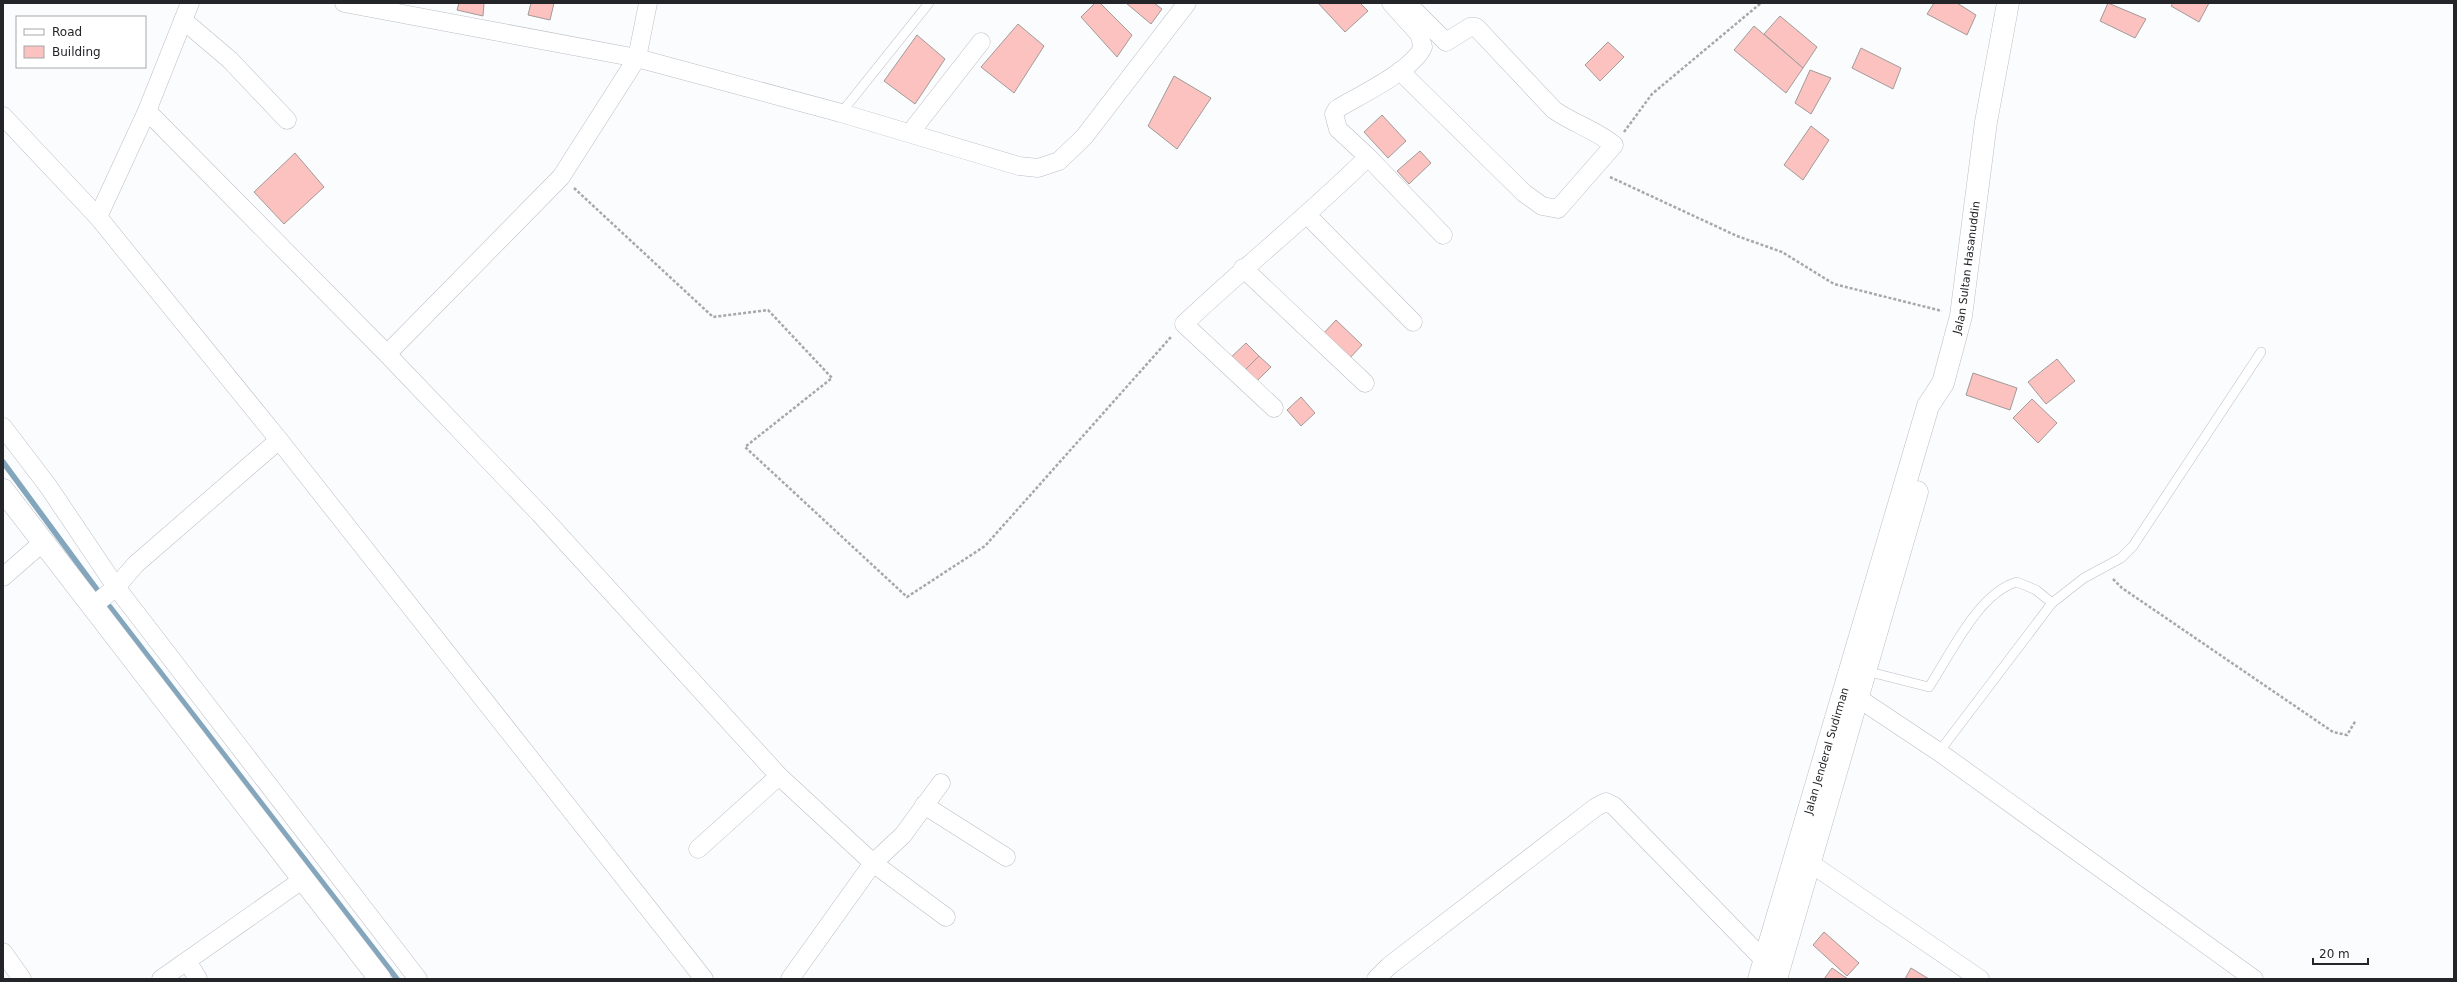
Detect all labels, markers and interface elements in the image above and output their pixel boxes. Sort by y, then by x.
legend [16,16,146,68]
text: Road [52,25,82,39]
text: Building [52,45,101,59]
street label: Jalan Sultan Hasanuddin [1950,200,1983,337]
street label: Jalan Jenderal Sudirman [1802,686,1852,817]
scale bar [2313,940,2368,966]
text: 20 m [2319,947,2350,961]

